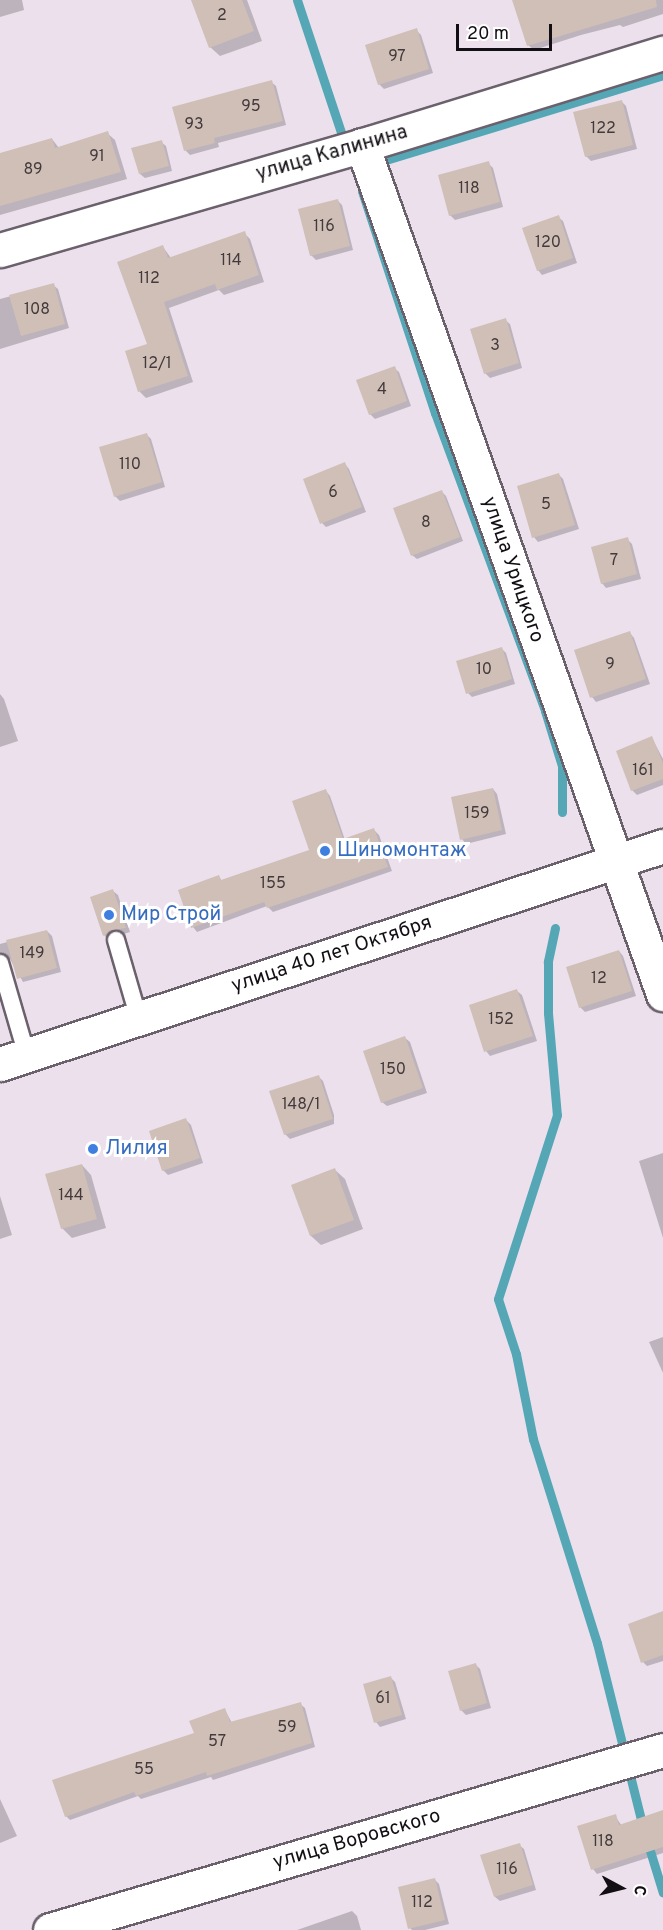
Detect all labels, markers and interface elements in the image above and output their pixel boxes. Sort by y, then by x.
house number: 2 [217,6,227,26]
scale bar [459,12,555,50]
text: 20 m [467,23,509,46]
house number: 97 [388,47,406,67]
house number: 95 [241,97,261,117]
house number: 93 [184,115,204,135]
house number: 122 [590,119,616,139]
street label: улица Калинина [253,121,411,187]
house number: 91 [89,147,105,167]
house number: 89 [23,160,43,180]
house number: 118 [458,179,480,199]
house number: 116 [313,217,335,237]
house number: 120 [535,233,561,253]
house number: 114 [220,251,242,271]
house number: 112 [138,269,160,289]
house number: 108 [24,300,50,320]
house number: 3 [490,336,500,356]
house number: 12/1 [142,354,172,374]
house number: 4 [377,380,387,400]
house number: 110 [119,455,141,475]
house number: 6 [328,483,338,503]
street label: улица Урицкого [476,494,548,646]
house number: 5 [541,495,551,515]
house number: 8 [421,513,431,533]
house number: 7 [610,551,618,571]
house number: 9 [605,655,615,675]
house number: 10 [476,660,492,680]
house number: 161 [632,761,654,781]
house number: 159 [464,804,490,824]
place label: Шиномонтаж [337,839,467,863]
marker: Шиномонтаж [318,844,332,858]
house number: 155 [260,874,286,894]
place label: Мир Строй [121,903,221,927]
marker: Мир Строй [102,908,116,922]
street label: улица 40 лет Октября [229,911,435,999]
house number: 149 [20,944,44,964]
house number: 12 [591,969,607,989]
house number: 152 [488,1010,514,1030]
house number: 150 [380,1060,406,1080]
house number: 148/1 [282,1095,320,1115]
place label: Лилия [105,1137,168,1161]
marker: Лилия [86,1142,100,1156]
house number: 144 [58,1186,84,1206]
house number: 61 [375,1689,391,1709]
house number: 59 [277,1718,297,1738]
house number: 57 [208,1732,226,1752]
house number: 55 [134,1760,154,1780]
street label: улица Воровского [271,1805,443,1875]
house number: 118 [592,1832,614,1852]
north arrow [591,1858,651,1918]
house number: 116 [496,1860,518,1880]
text: С [628,1884,649,1896]
house number: 112 [411,1893,433,1913]

